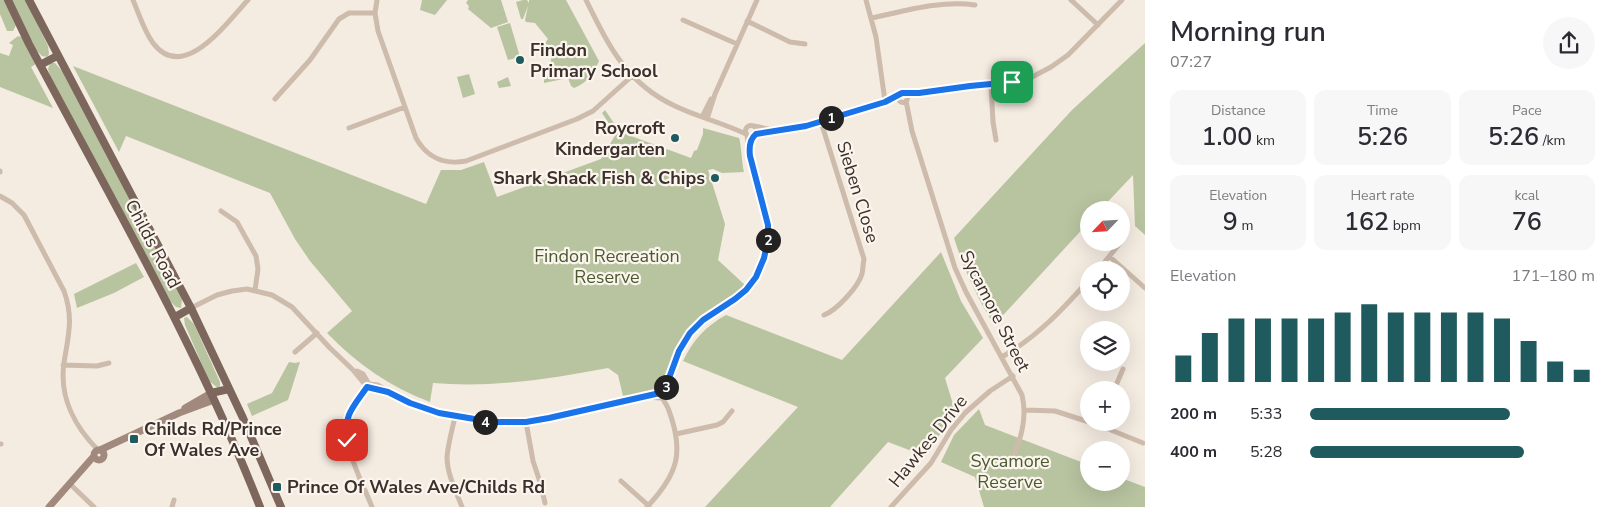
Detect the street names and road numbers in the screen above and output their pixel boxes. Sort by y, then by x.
street label: Sieben Close [831,138,885,246]
street label: Childs Road [120,195,186,293]
street label: Sycamore Street [954,246,1036,376]
street label: Hawkes Drive [883,390,973,492]

